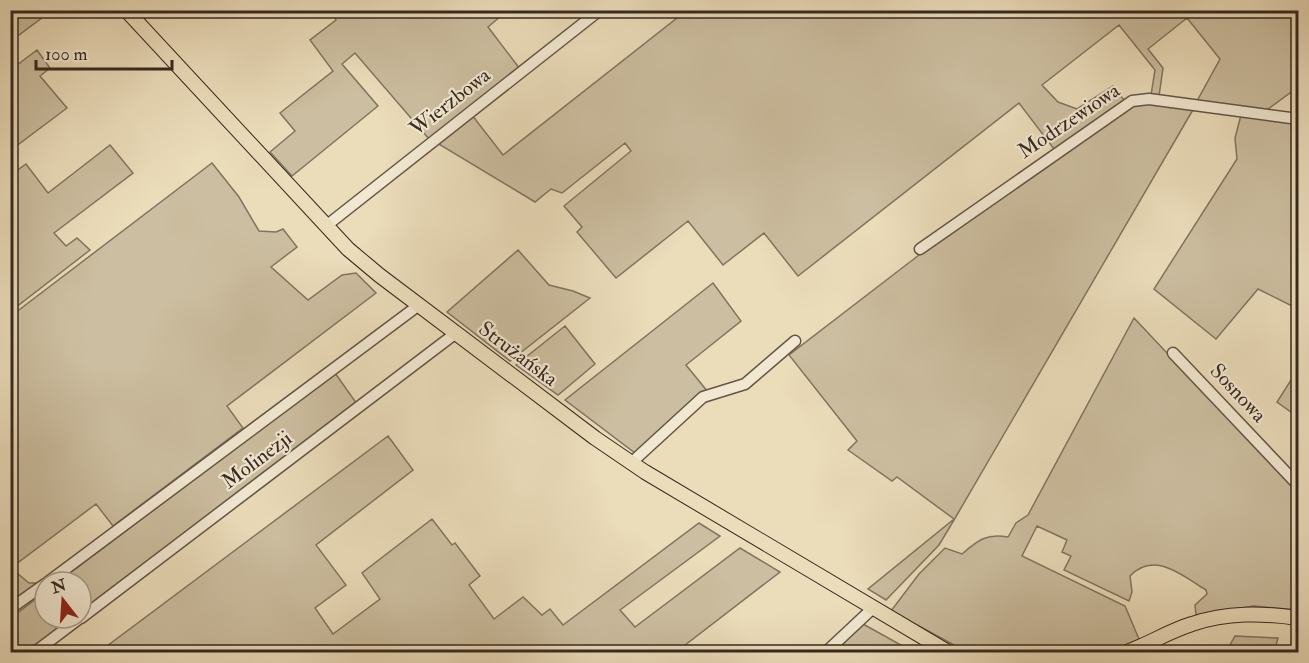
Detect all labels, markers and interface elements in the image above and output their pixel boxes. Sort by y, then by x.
scale bar [36,33,172,71]
text: 100 m [45,43,88,66]
street label: Wierzbowa [403,62,496,143]
street label: Modrzewiowa [1013,77,1125,165]
street label: Strużańska [473,315,563,393]
street label: Sosnowa [1204,358,1272,429]
street label: Molinezji [216,425,298,495]
north arrow [33,570,93,630]
text: N [48,575,69,599]

